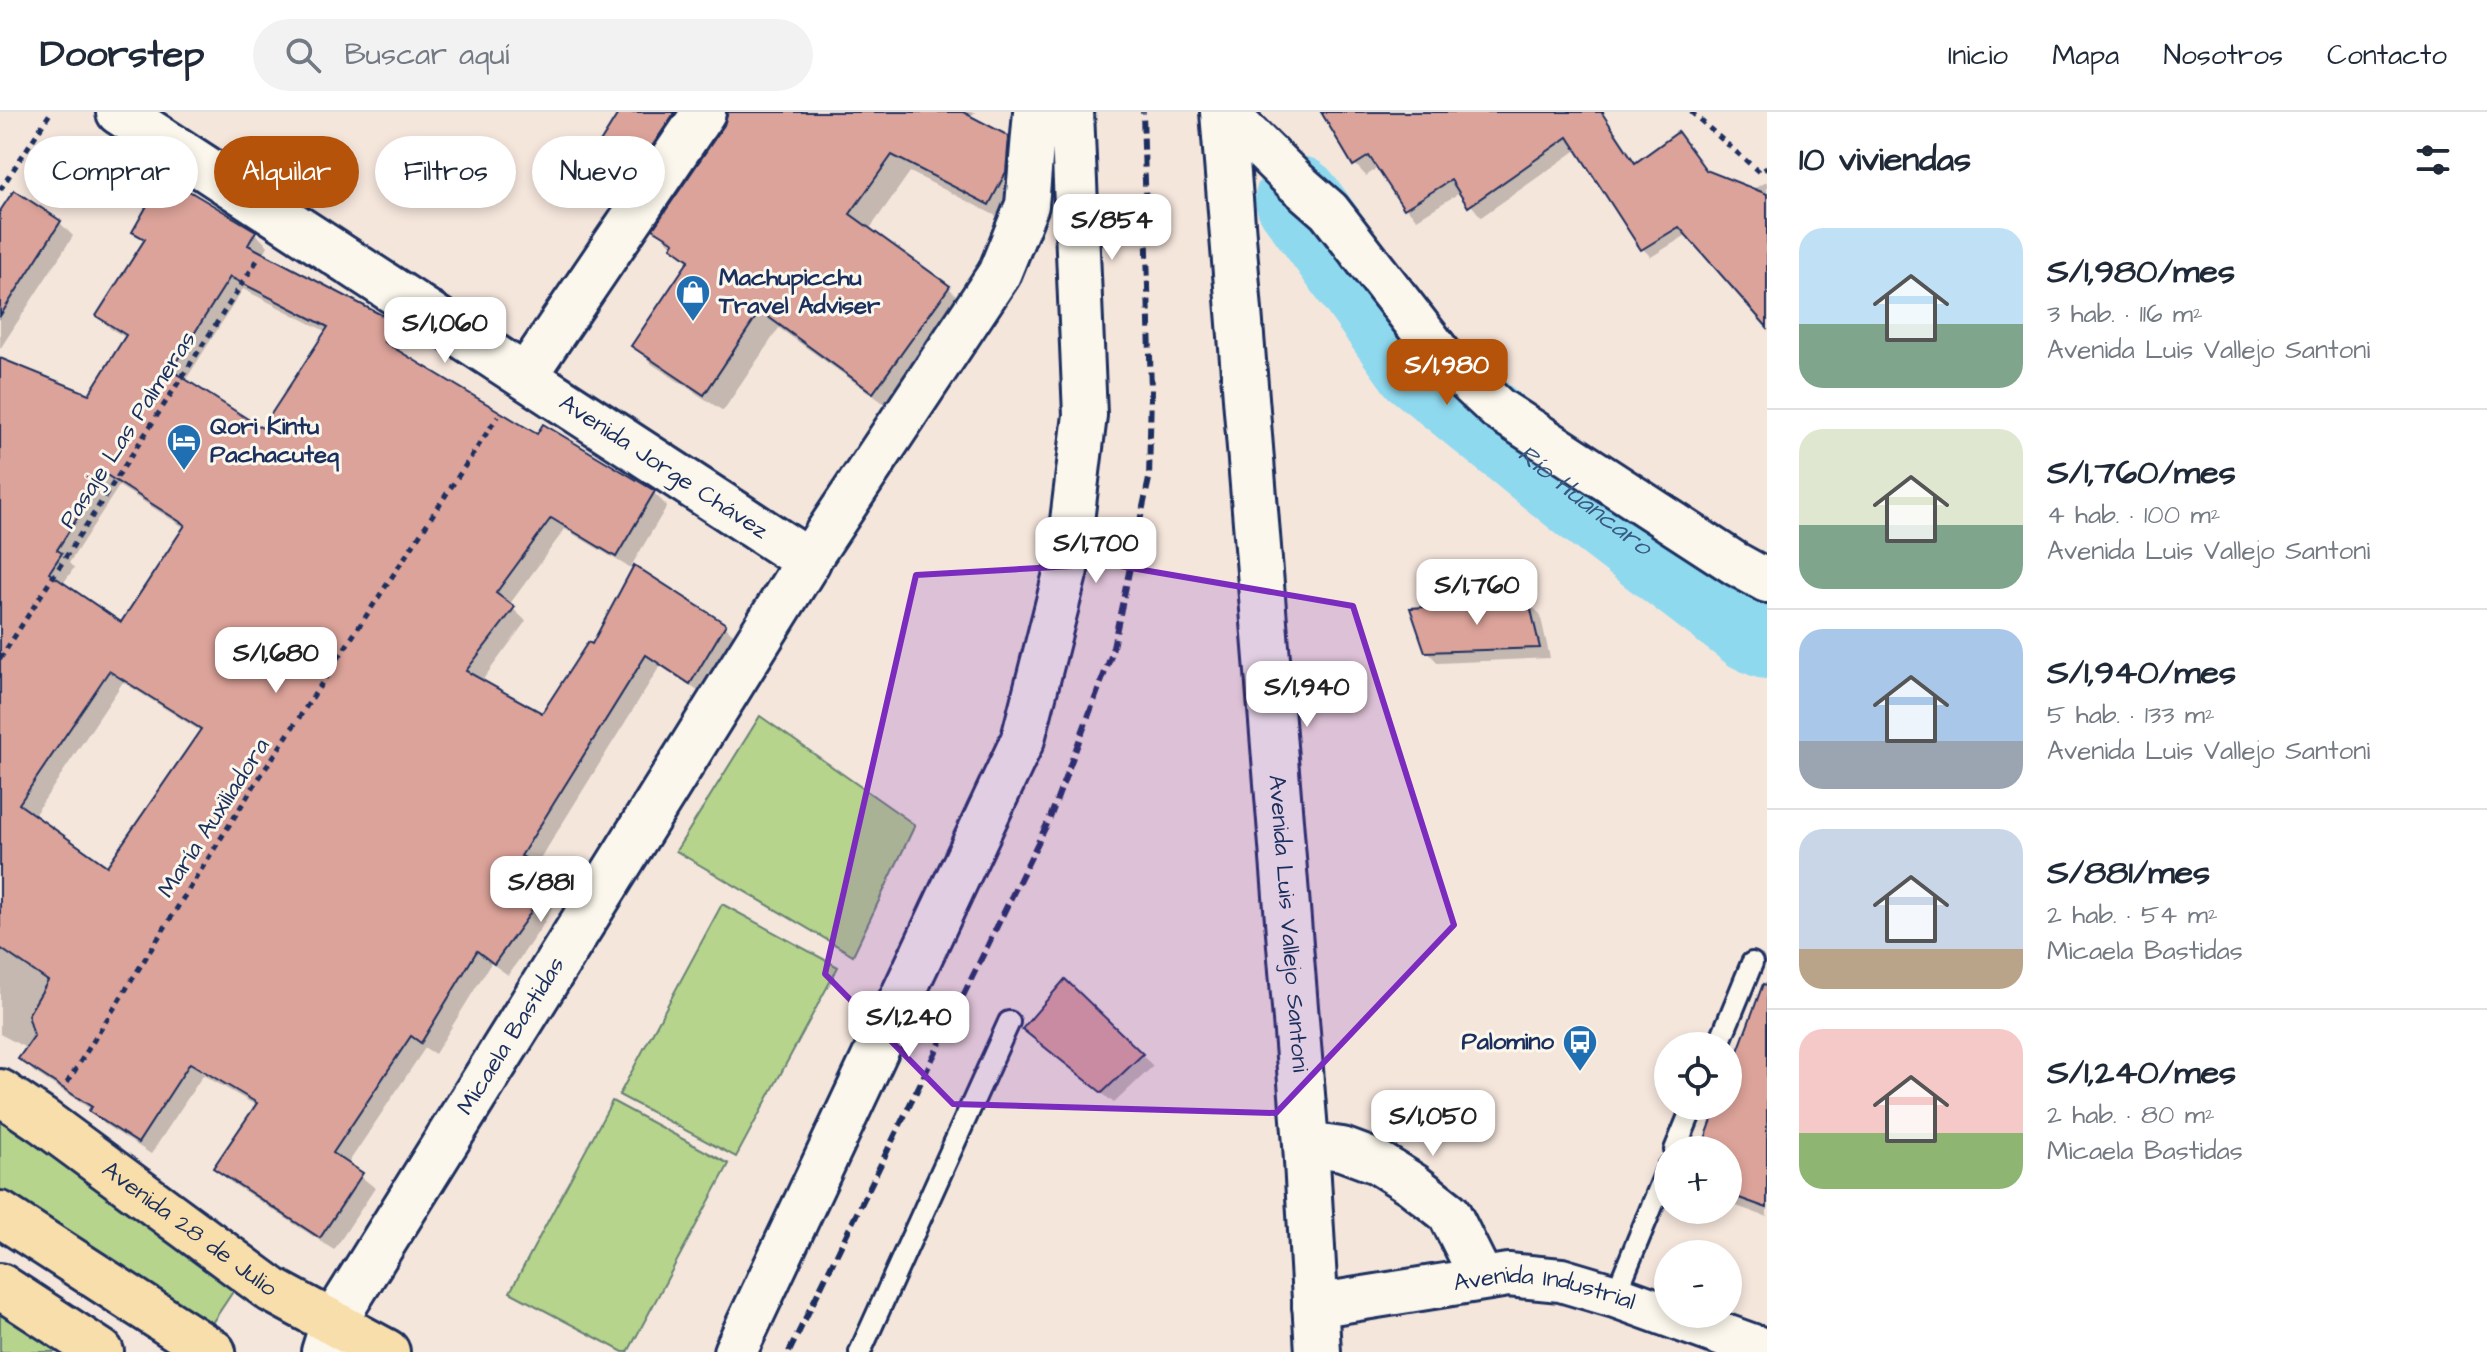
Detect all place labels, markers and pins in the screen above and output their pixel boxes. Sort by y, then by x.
pin: S/854 [1056,194,1168,262]
place label: Machupicchu Travel Adviser [718,261,881,323]
shop icon: Machupicchu Travel Adviser [674,273,712,323]
pin: S/1,060 [371,297,519,365]
pin: S/1,980 [1373,339,1521,407]
place label: Qori Kintu Pachacuteq [210,410,340,472]
hotel icon: Qori Kintu Pachacuteq [165,422,203,472]
pin: S/1,700 [1022,517,1170,585]
pin: S/1,760 [1403,559,1551,627]
pin: S/1,680 [202,627,350,695]
pin: S/1,940 [1233,661,1381,729]
pin: S/881 [485,856,597,924]
pin: S/1,240 [835,991,983,1059]
bus stop icon: Palomino [1561,1023,1599,1073]
place label: Palomino [1461,1025,1554,1059]
pin: S/1,050 [1359,1090,1507,1158]

